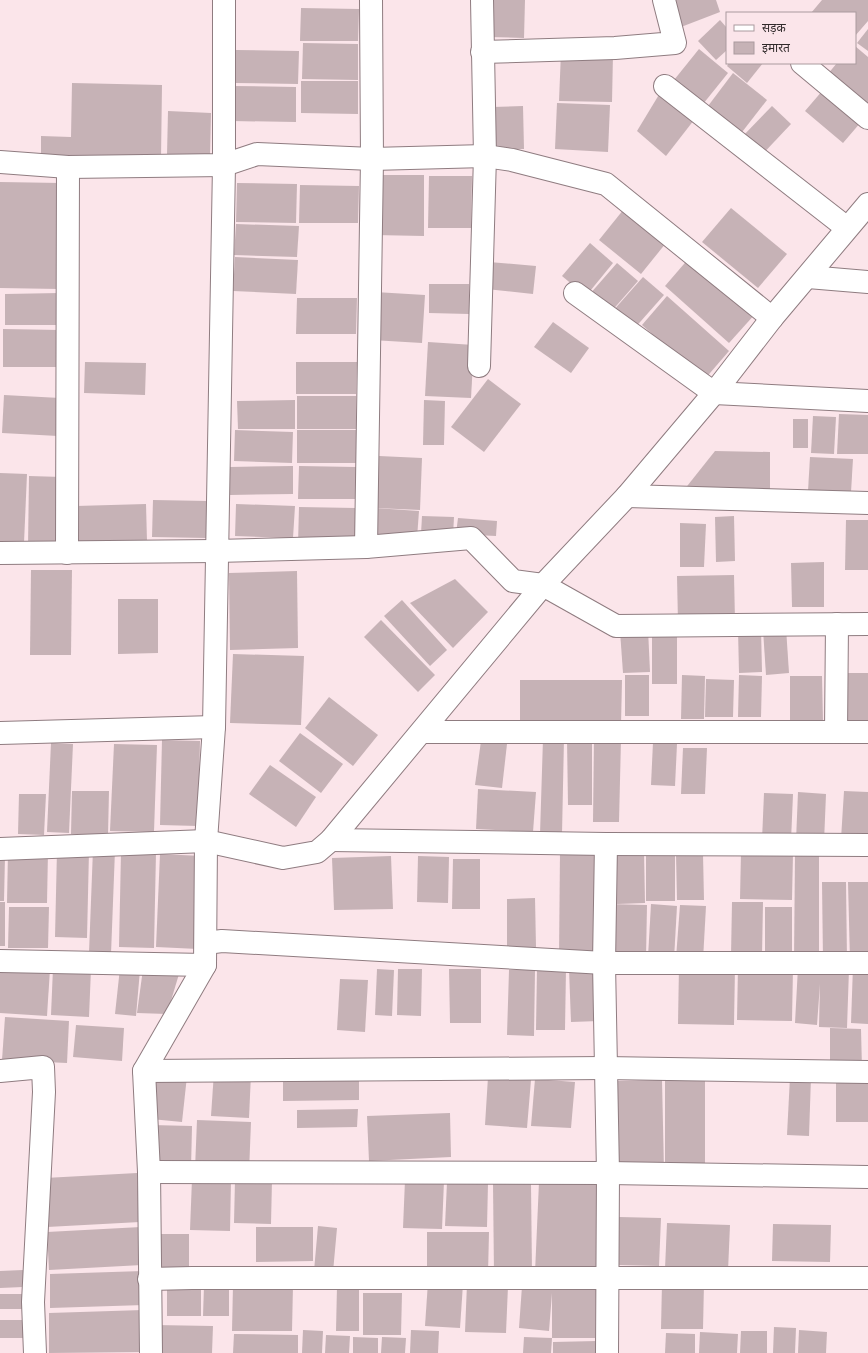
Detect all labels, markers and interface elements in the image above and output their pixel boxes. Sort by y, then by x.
legend [726,12,856,64]
text: सड़क [762,20,787,36]
text: इमारत [762,40,791,56]

